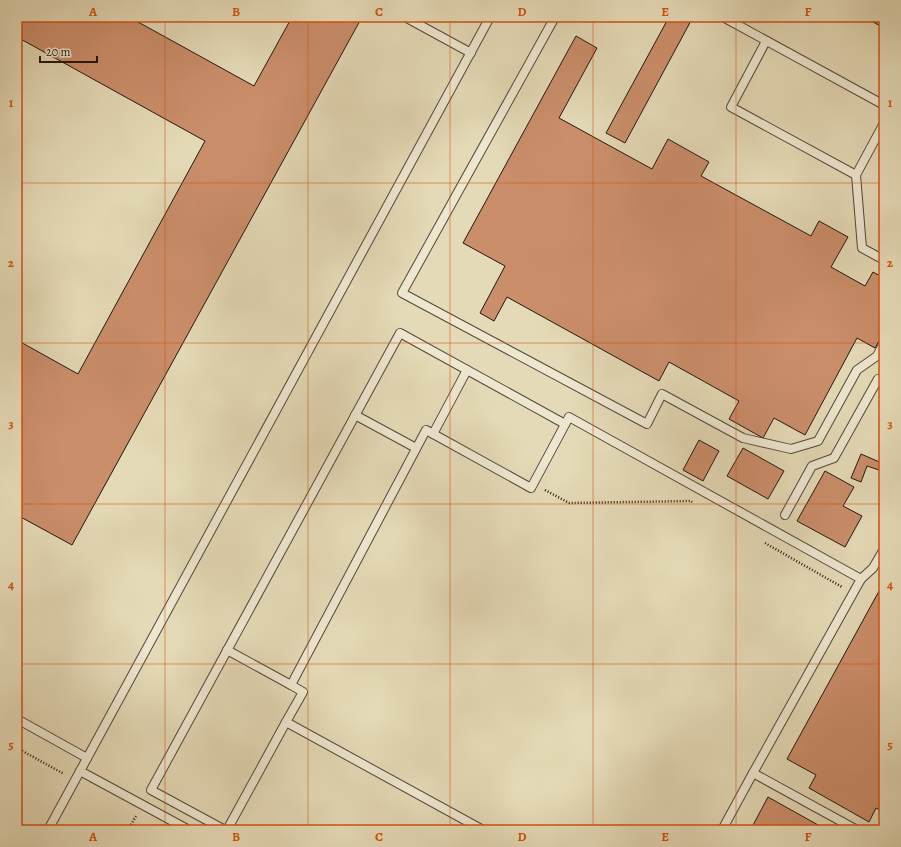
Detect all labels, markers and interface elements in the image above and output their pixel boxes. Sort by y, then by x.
text: A [88,3,98,20]
text: B [232,3,240,20]
text: C [375,3,383,20]
text: D [517,3,527,20]
text: E [661,3,669,20]
text: F [805,3,812,20]
scale bar [40,38,97,64]
text: 20 m [46,44,70,60]
text: 1 [9,94,14,111]
text: 1 [888,94,893,111]
text: 2 [8,254,15,271]
text: 2 [887,254,894,271]
text: 3 [8,415,14,432]
text: 3 [887,415,893,432]
text: 4 [8,576,14,593]
text: 4 [887,576,893,593]
text: 5 [8,736,14,753]
text: 5 [887,736,893,753]
text: A [88,828,98,845]
text: B [232,828,240,845]
text: C [375,828,383,845]
text: D [517,828,527,845]
text: E [661,828,669,845]
text: F [805,828,812,845]

